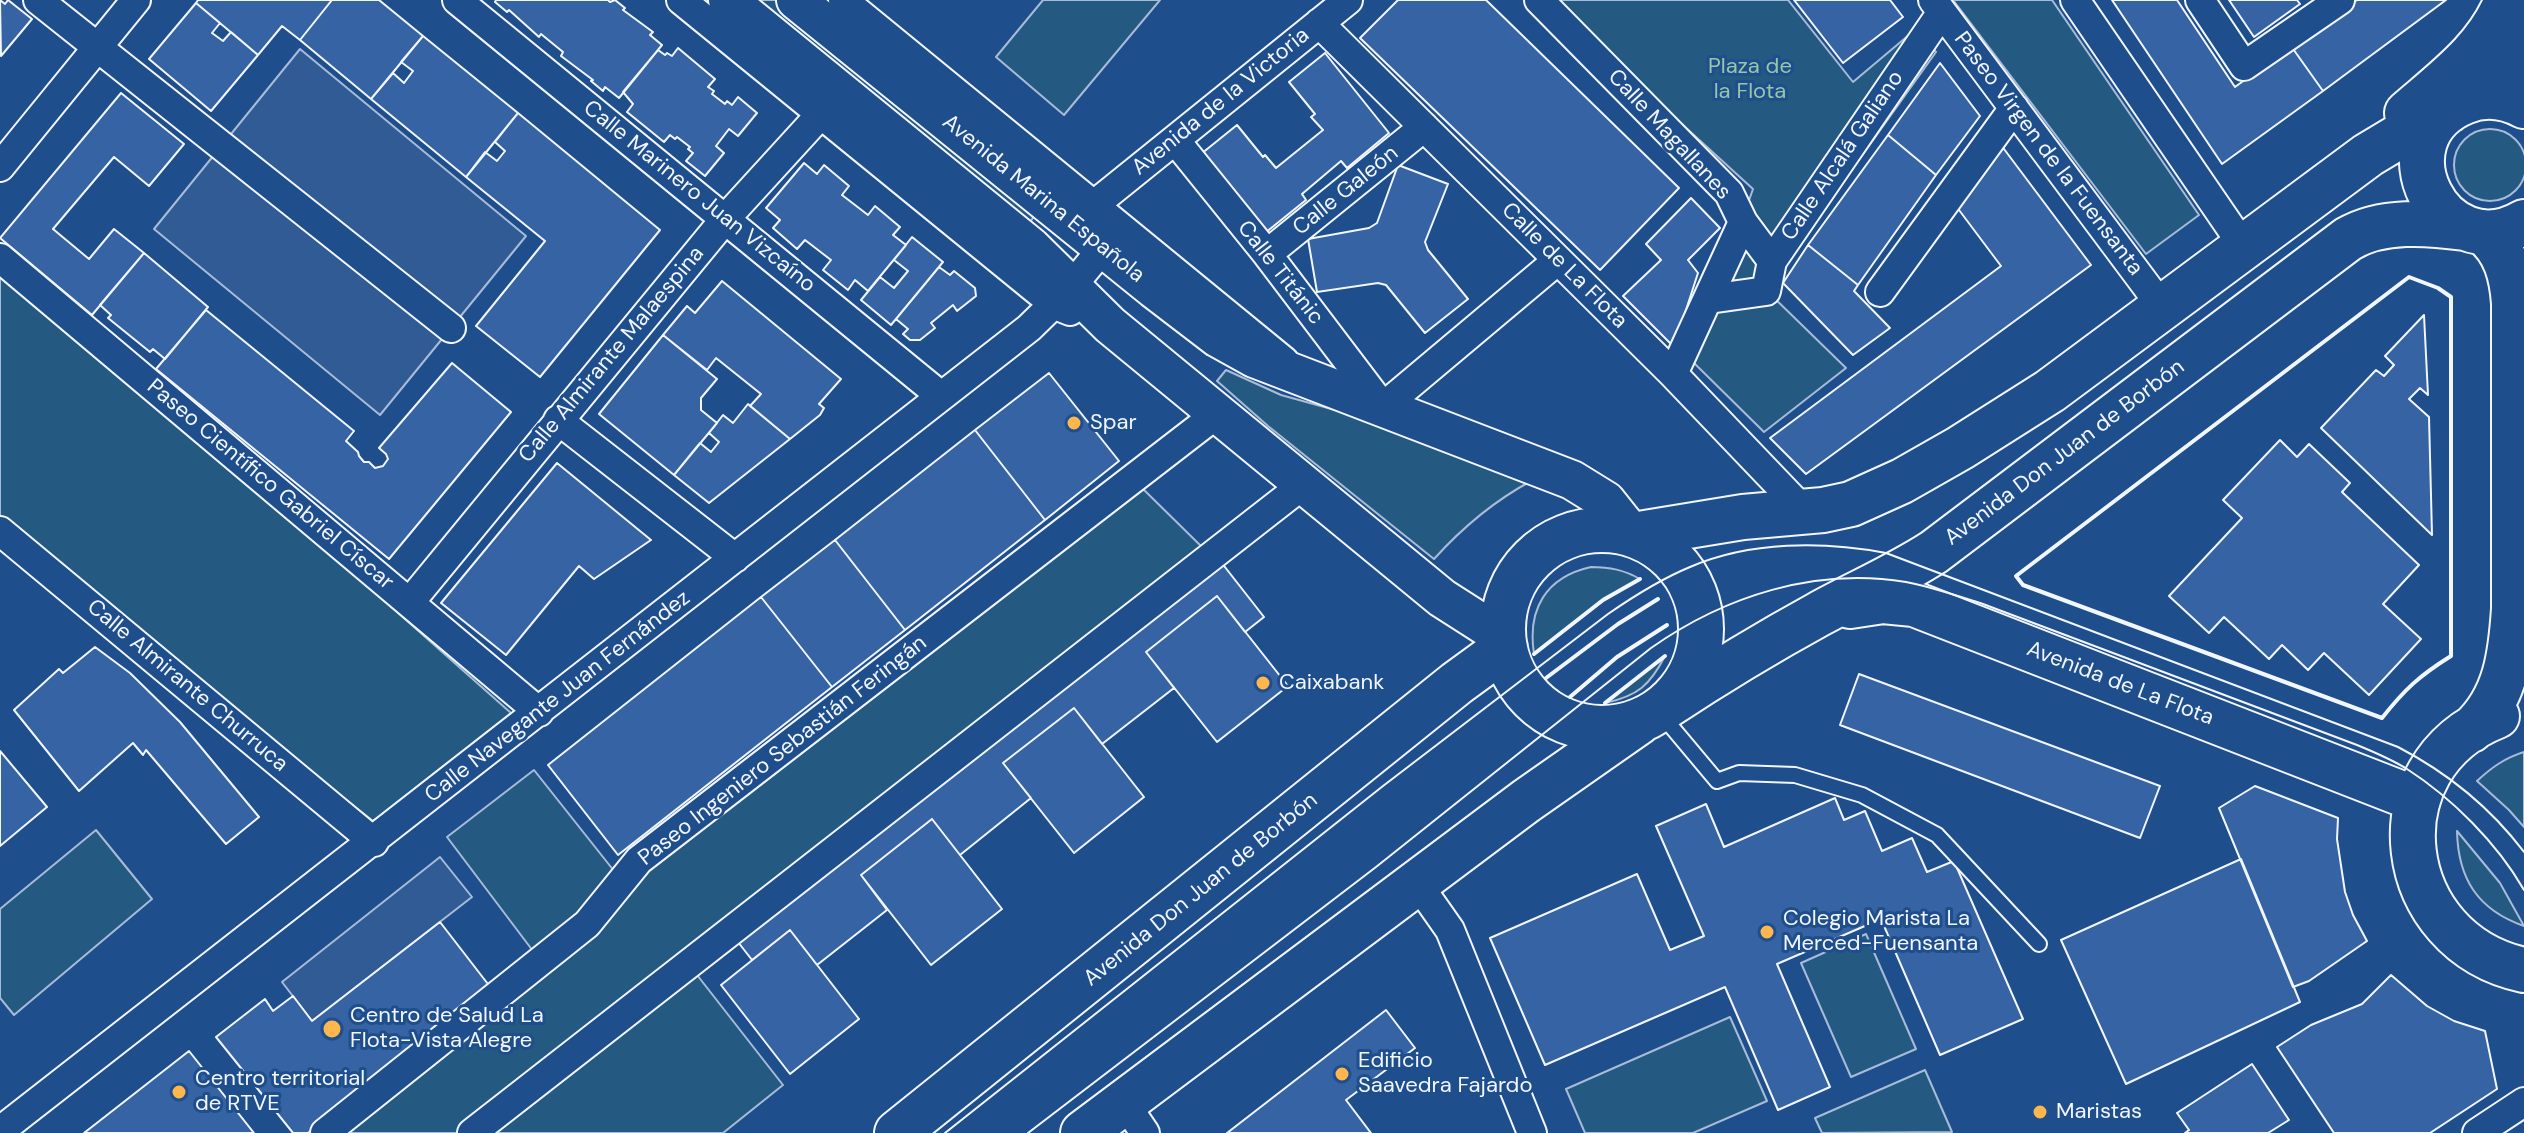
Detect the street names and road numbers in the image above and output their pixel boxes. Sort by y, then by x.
street label: Avenida de la Victoria [1127,22,1315,182]
street label: Paseo Virgen de la Fuensanta [1948,27,2148,281]
street label: Calle Magallanes [1602,64,1736,206]
street label: Calle Alcalá Galiano [1776,66,1910,246]
street label: Calle Marinero Juan Vizcaíno [578,95,820,299]
street label: Avenida Marina Española [937,109,1149,289]
street label: Calle Galeón [1288,141,1404,241]
street label: Calle de La Flota [1496,198,1632,334]
street label: Calle Titánic [1231,216,1329,330]
street label: Calle Almirante Malaespina [514,241,710,469]
street label: Avenida Don Juan de Borbón [1940,354,2190,552]
street label: Paseo Científico Gabriel Císcar [141,374,399,596]
street label: Calle Navegante Juan Fernández [420,585,696,809]
street label: Calle Almirante Churruca [81,594,293,778]
street label: Paseo Ingeniero Sebastián Feringán [634,630,932,872]
street label: Avenida de La Flota [2023,636,2217,732]
street label: Avenida Don Juan de Borbón [1079,787,1323,993]

